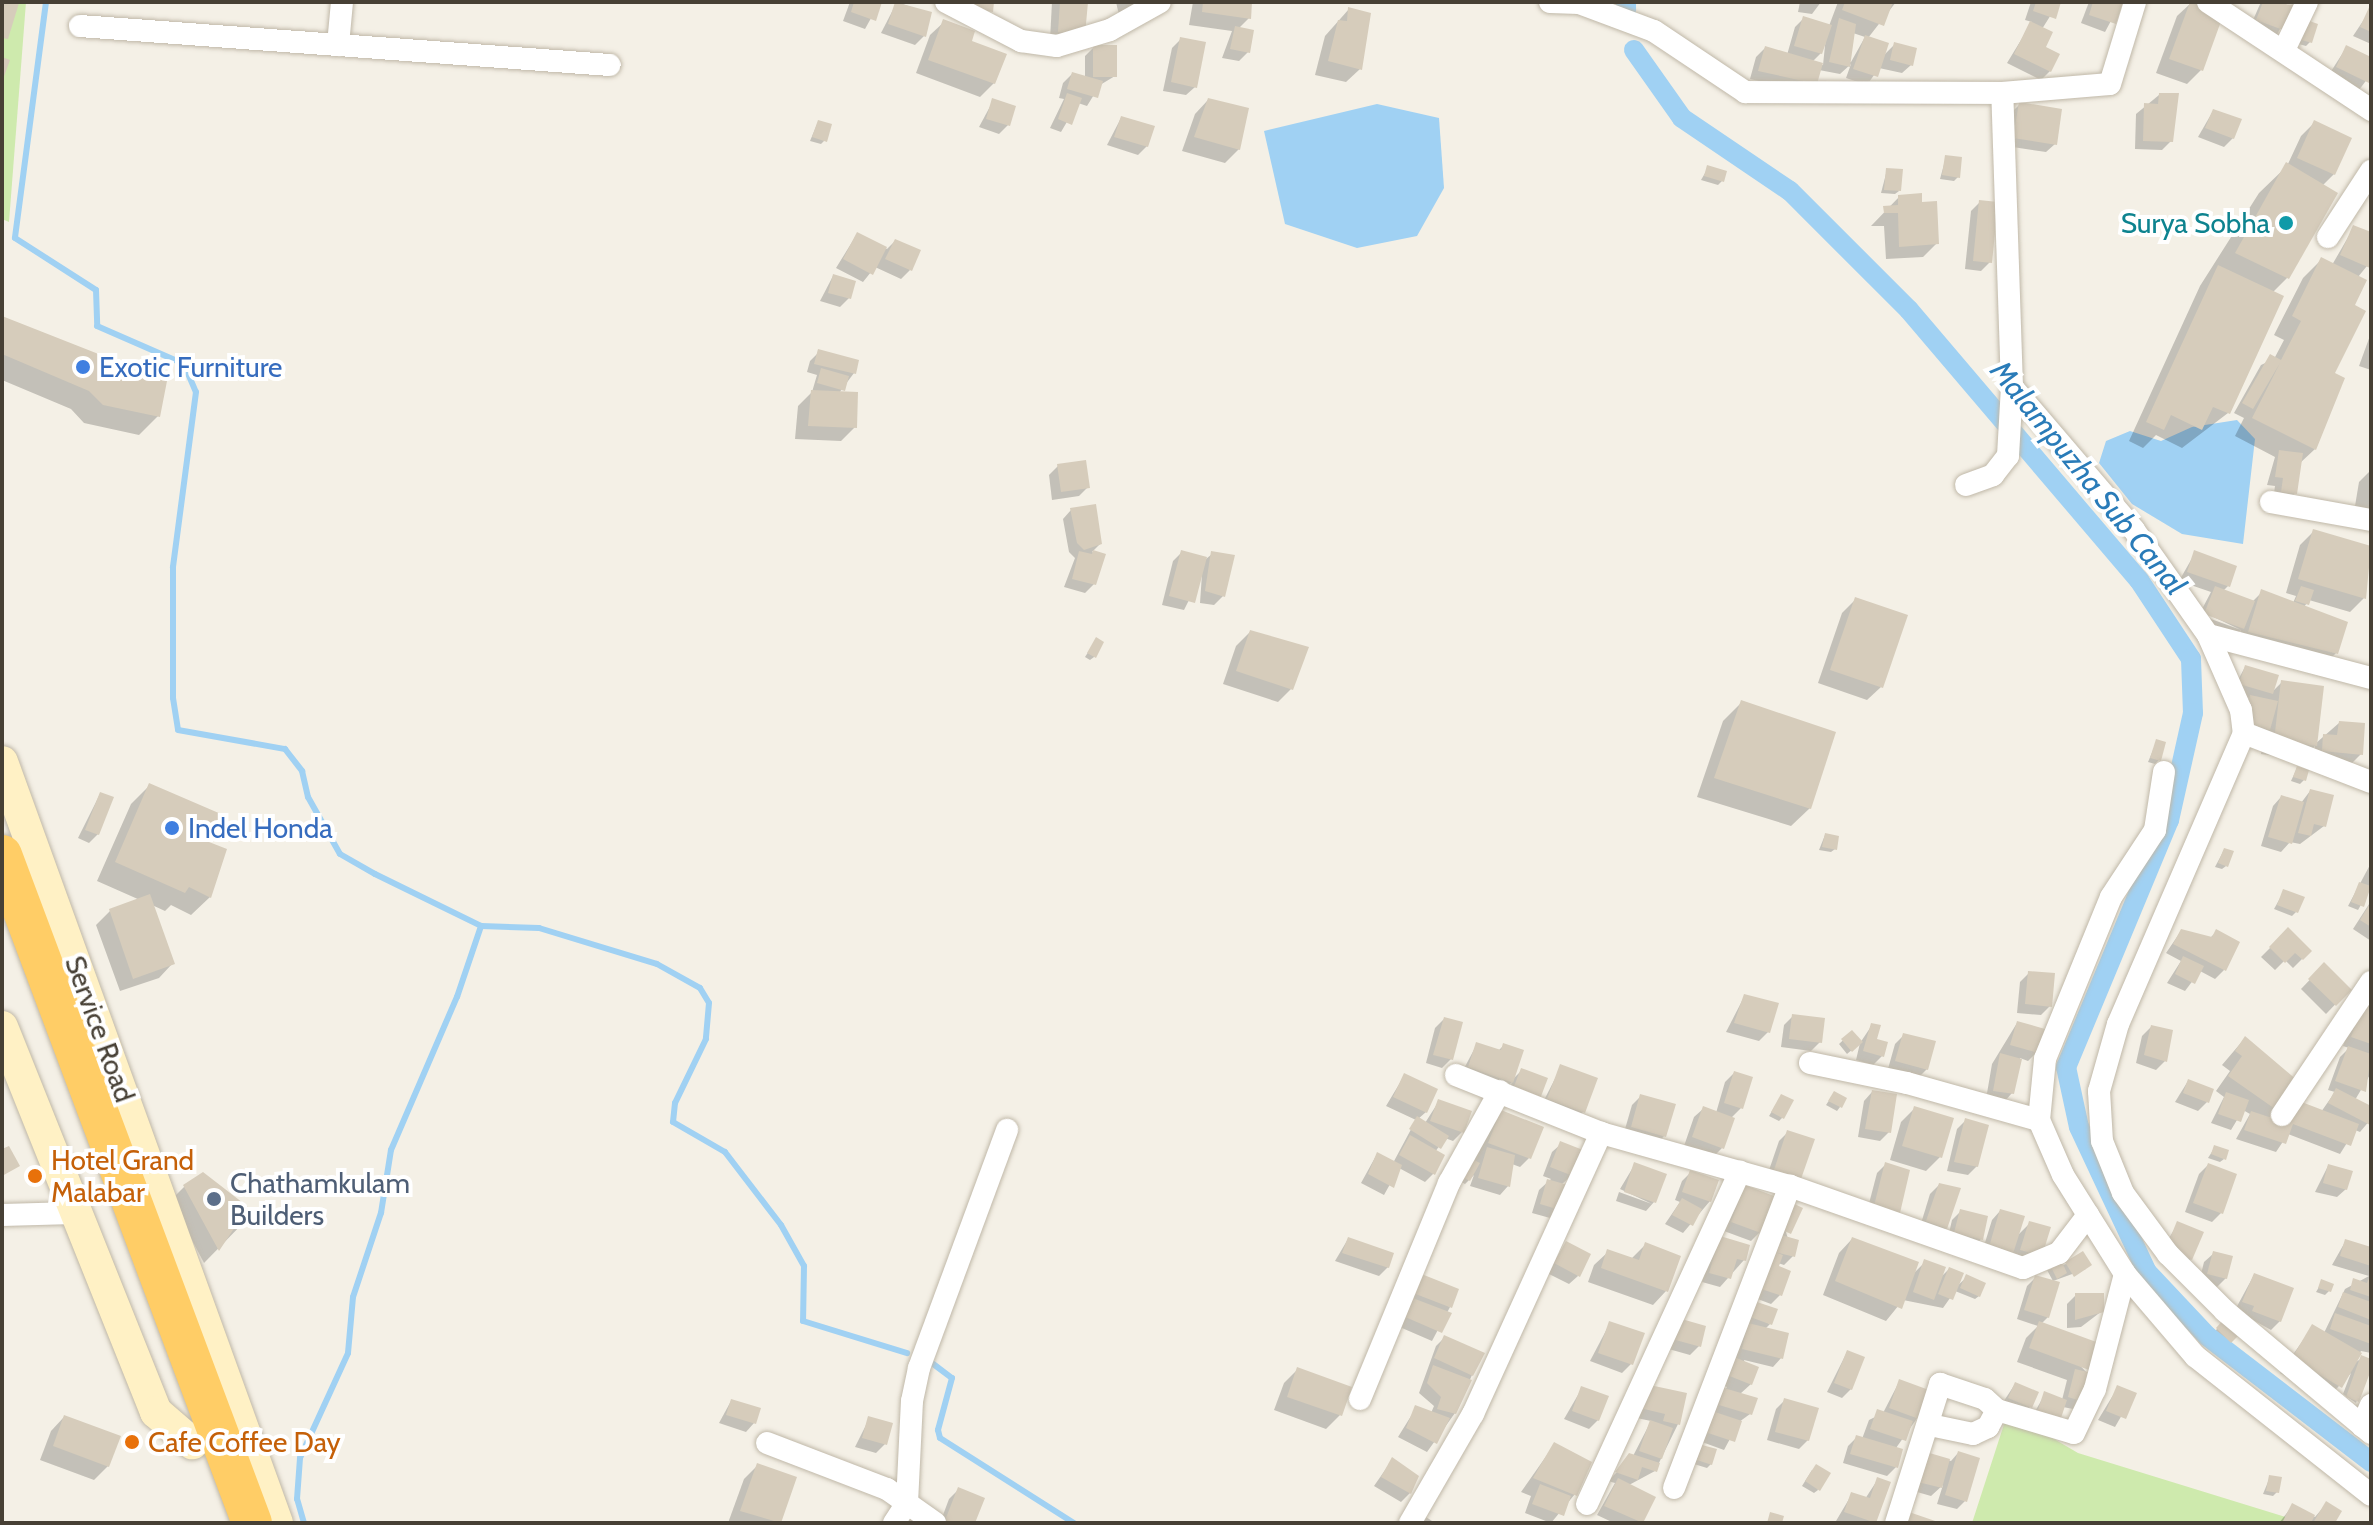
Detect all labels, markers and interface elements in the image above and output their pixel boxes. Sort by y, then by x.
place label: Surya Sobha [2121,206,2270,240]
marker: Surya Sobha [2277,214,2295,232]
place label: Exotic Furniture [99,350,282,384]
water label: Malampuzha Sub Canal [1983,354,2193,602]
marker: Exotic Furniture [74,358,92,376]
place label: Indel Honda [188,811,333,845]
marker: Indel Honda [163,819,181,837]
street label: Service Road [58,951,142,1107]
place label: Hotel Grand Malabar [51,1143,194,1209]
place label: Chathamkulam Builders [230,1166,410,1232]
marker: Hotel Grand Malabar [26,1167,44,1185]
marker: Chathamkulam Builders [205,1190,223,1208]
place label: Cafe Coffee Day [148,1425,341,1459]
marker: Cafe Coffee Day [123,1433,141,1451]

